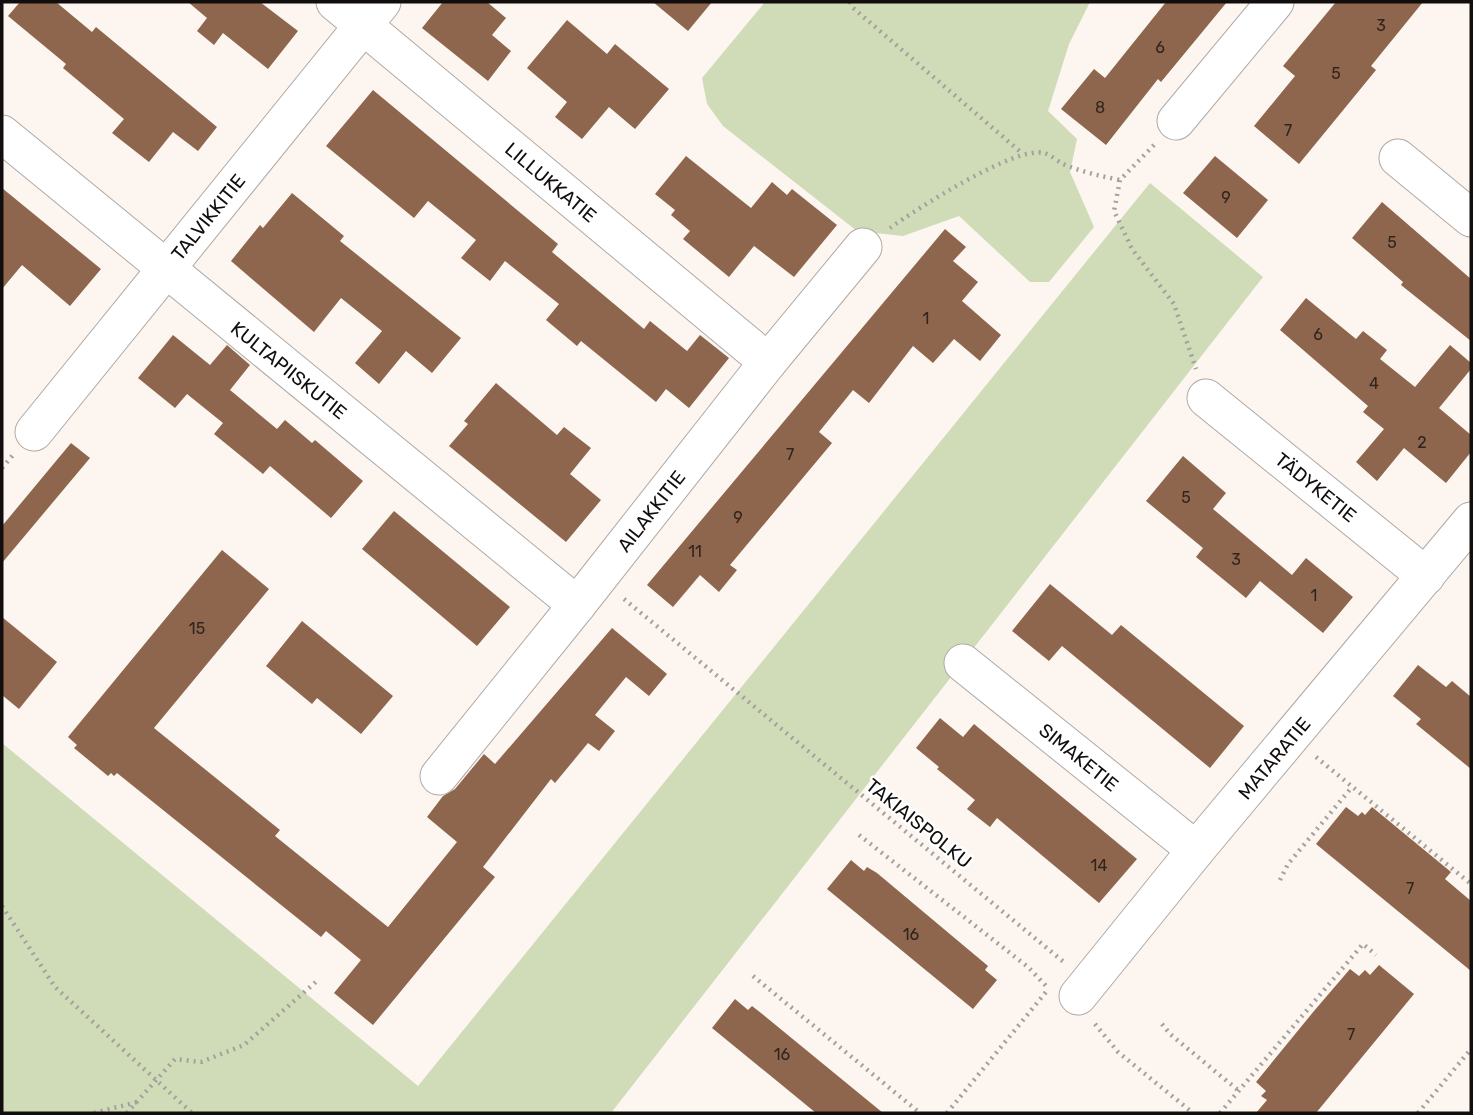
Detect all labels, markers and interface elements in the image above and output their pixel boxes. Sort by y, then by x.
house number: 3 [1376,16,1386,35]
house number: 6 [1155,38,1165,57]
house number: 5 [1331,64,1341,83]
house number: 8 [1095,98,1105,117]
house number: 7 [1284,121,1292,140]
street label: LILLUKKATIE [500,138,601,227]
street label: TALVIKKITIE [167,169,250,265]
house number: 9 [1221,188,1231,207]
house number: 5 [1387,233,1397,252]
house number: 1 [923,309,929,328]
street label: KULTAPIISKUTIE [226,317,351,424]
house number: 6 [1313,325,1323,344]
house number: 4 [1369,374,1379,393]
house number: 2 [1417,433,1427,452]
house number: 7 [786,445,794,464]
street label: TÄDYKETIE [1270,448,1361,527]
street label: AILAKKITIE [612,466,690,557]
house number: 5 [1181,488,1191,507]
house number: 9 [733,508,743,527]
house number: 11 [688,542,702,561]
house number: 3 [1231,550,1241,569]
house number: 1 [1311,586,1317,605]
house number: 15 [189,619,205,638]
street label: MATARATIE [1233,713,1315,804]
street label: SIMAKETIE [1034,718,1123,796]
street label: TAKIAISPOLKU [861,774,976,873]
house number: 14 [1091,856,1107,875]
house number: 7 [1406,879,1414,898]
house number: 16 [903,925,920,944]
house number: 7 [1347,1025,1355,1044]
house number: 16 [774,1045,791,1064]

